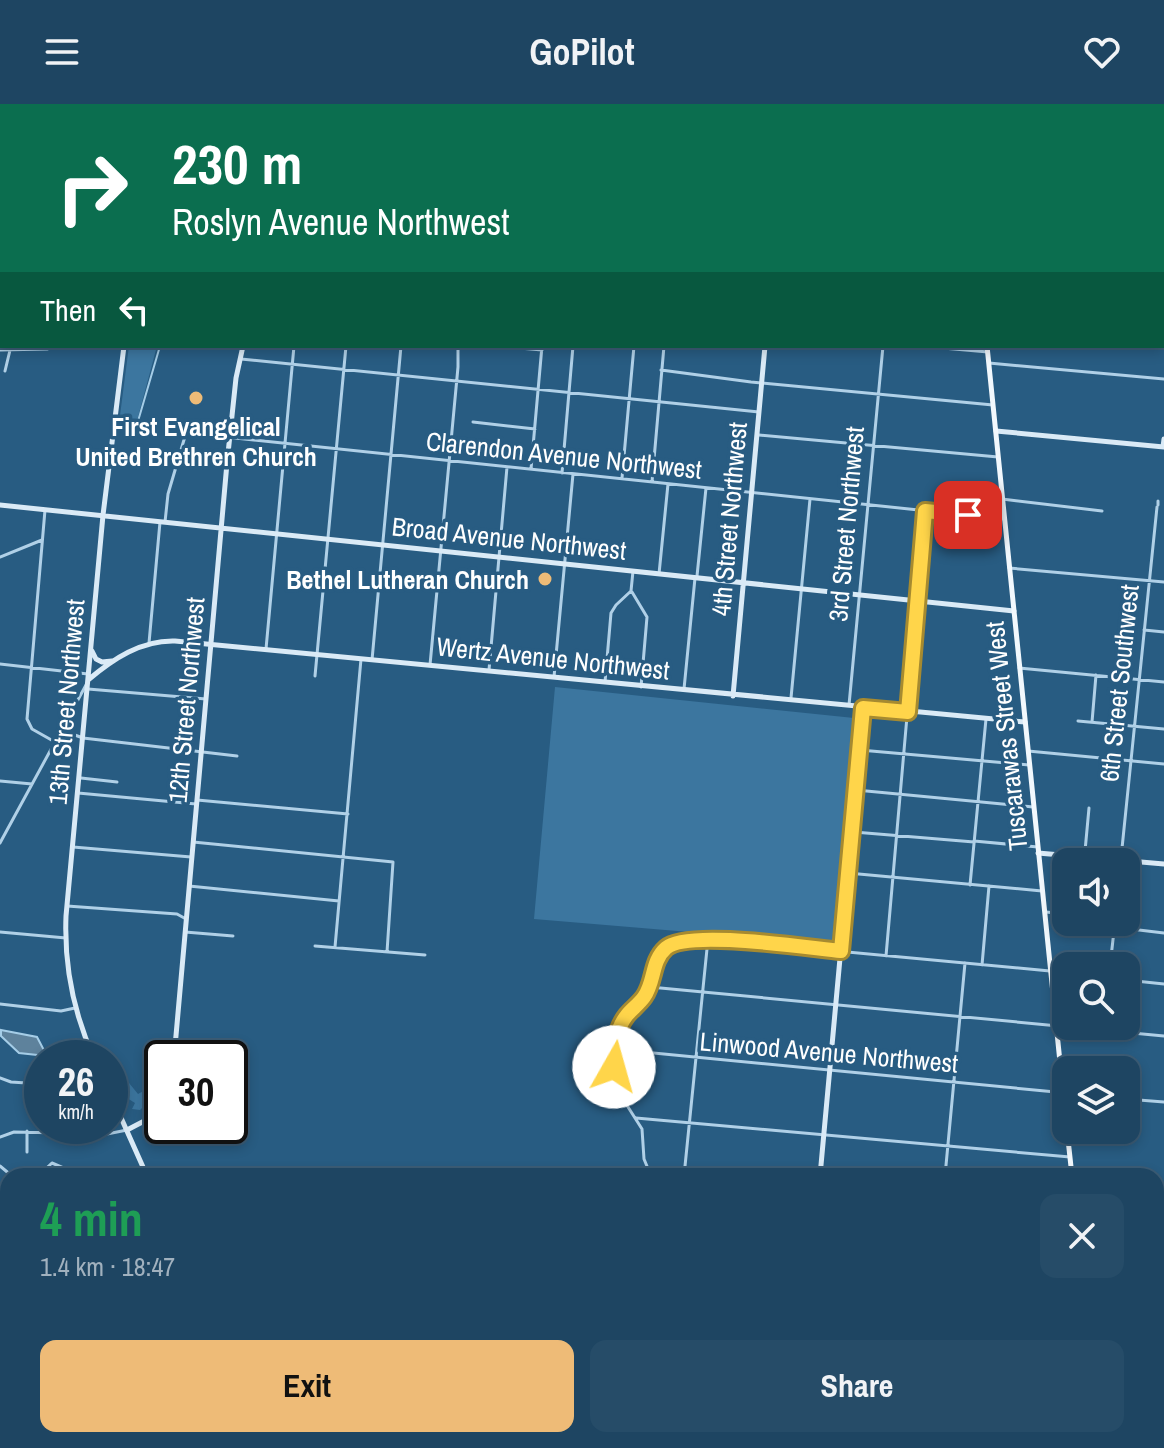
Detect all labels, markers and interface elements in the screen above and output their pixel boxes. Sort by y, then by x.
text: GoPilot [530,28,634,76]
icon: menu [40,30,84,74]
icon: heart [1080,30,1124,74]
text: 230 m [172,126,302,201]
icon: right [40,136,144,240]
text: Roslyn Avenue Northwest [172,198,510,246]
icon: left [112,288,156,332]
text: Then [40,290,96,330]
marker: First Evangelical United Brethren Church [187,389,205,407]
place label: First Evangelical United Brethren Church [75,409,317,474]
street label: 4th Street Northwest [703,421,755,617]
street label: Clarendon Avenue Northwest [424,423,704,487]
street label: 3rd Street Northwest [820,425,872,623]
pin [934,481,1002,549]
icon: arrive [946,493,990,537]
street label: Broad Avenue Northwest [390,508,628,568]
place label: Bethel Lutheran Church [286,562,529,597]
marker: Bethel Lutheran Church [536,570,554,588]
street label: 6th Street Southwest [1091,583,1147,783]
street label: 12th Street Northwest [160,596,212,804]
street label: 13th Street Northwest [40,598,92,806]
street label: Tuscarawas Street West [977,620,1035,852]
street label: Wertz Avenue Northwest [435,628,671,688]
map controls [1052,848,1140,1144]
button: sound [1052,848,1140,936]
button: search [1052,952,1140,1040]
street label: Linwood Avenue Northwest [698,1023,960,1081]
position arrow [572,1025,656,1109]
speed limit sign: 30 [144,1040,248,1144]
text: 26 [58,1055,94,1108]
button: layers [1052,1056,1140,1144]
text: km/h [58,1098,94,1125]
text: 4 min [40,1186,143,1251]
button: close [1040,1194,1124,1278]
text: 1.4 km · 18:47 [40,1249,175,1284]
button: Exit [40,1340,574,1432]
button: Share [590,1340,1124,1432]

